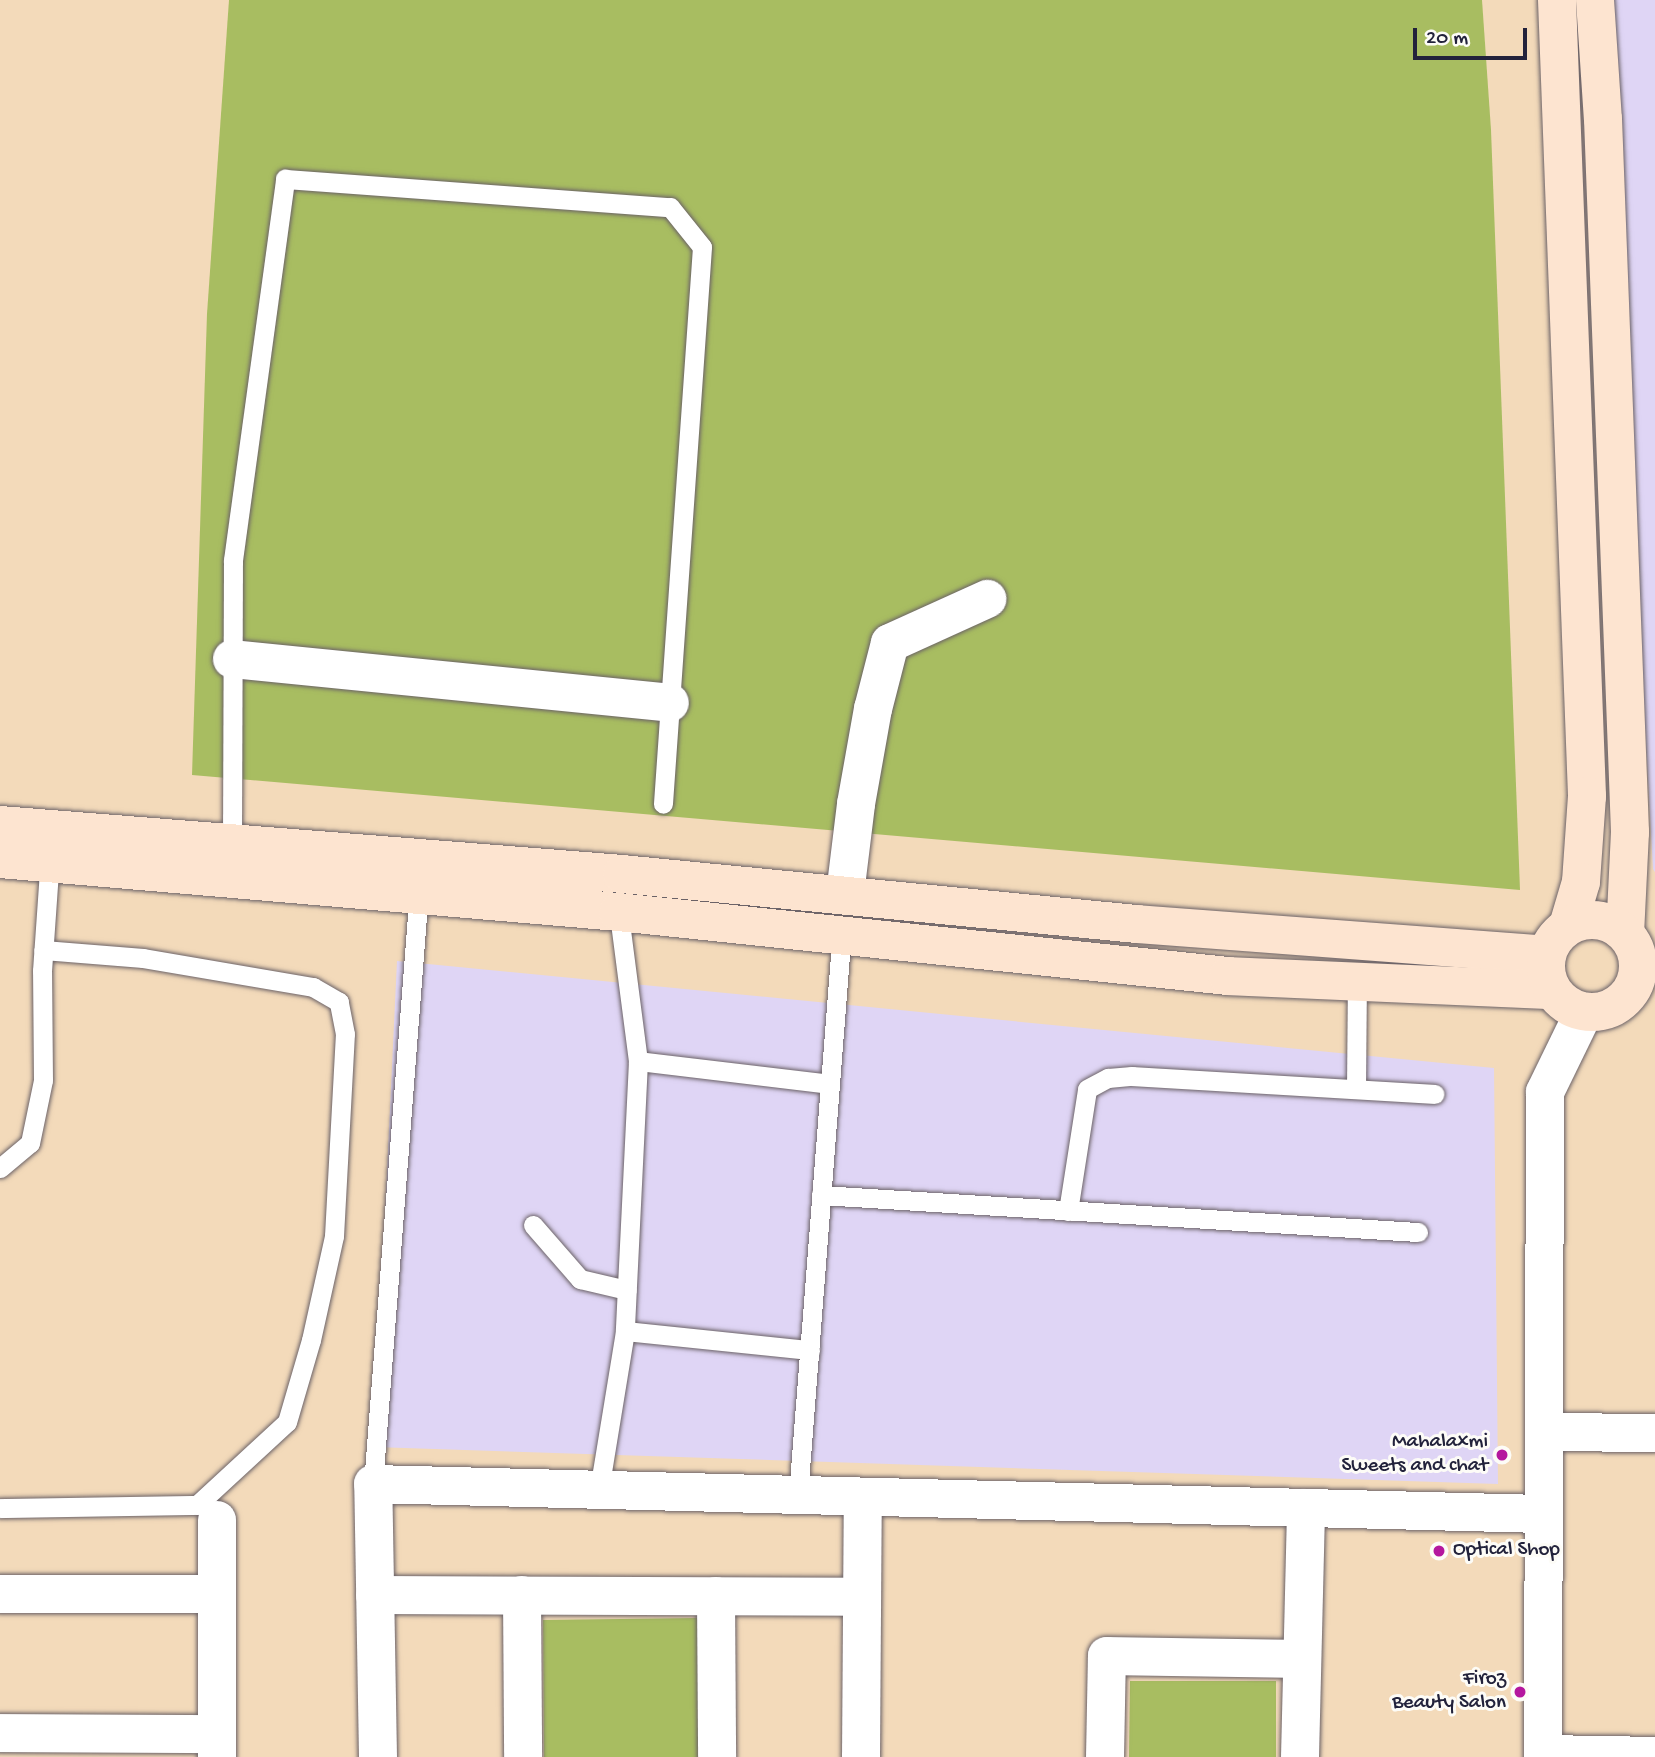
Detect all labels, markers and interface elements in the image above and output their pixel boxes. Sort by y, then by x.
scale bar [1417,14,1531,58]
text: 20 m [1426,27,1468,52]
place label: Mahalaxmi Sweets and chat [1341,1430,1488,1480]
marker: Mahalaxmi Sweets and chat [1494,1447,1510,1463]
place label: Optical Shop [1453,1538,1560,1564]
marker: Optical Shop [1431,1543,1447,1559]
place label: Firoz Beauty Salon [1392,1667,1506,1717]
marker: Firoz Beauty Salon [1512,1684,1528,1700]

